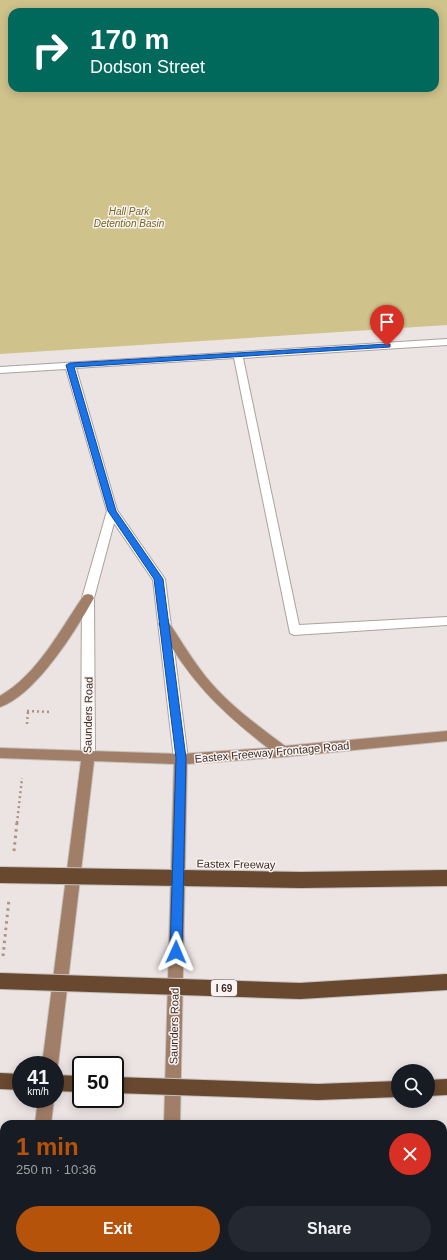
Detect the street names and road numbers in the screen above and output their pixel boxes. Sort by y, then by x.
street label: Saunders Road [81,677,95,753]
street label: Eastex Freeway Frontage Road [194,739,350,765]
street label: Eastex Freeway [196,857,276,871]
road number: I 69 [211,980,237,996]
street label: Saunders Road [167,988,181,1064]

